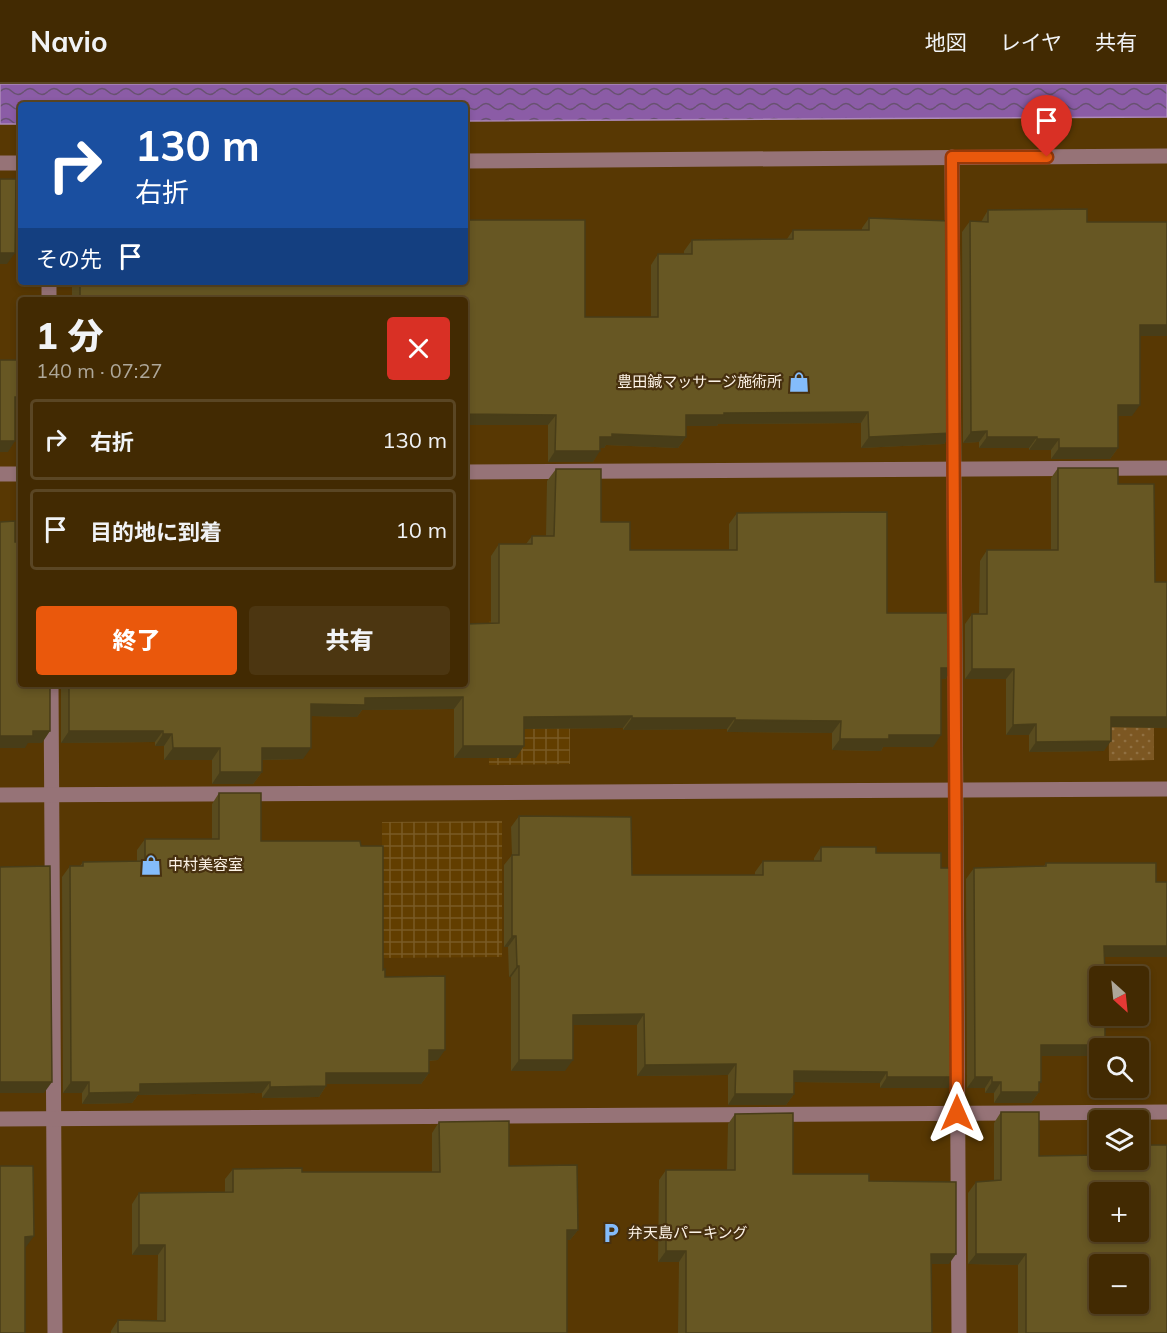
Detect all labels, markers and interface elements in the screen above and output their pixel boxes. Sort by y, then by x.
text: Navio [30,24,107,59]
text: 地図 [925,29,967,55]
text: レイヤ [1000,29,1062,55]
text: 共有 [1095,29,1137,55]
pin [1021,95,1072,157]
icon: arrive [1030,104,1063,137]
text: 130 m [135,119,260,172]
icon: right [36,126,114,204]
text: 右折 [135,175,189,209]
icon: arrive [114,240,147,273]
text: その先 [36,245,102,273]
text: 1 分 [36,313,104,358]
button: close [387,317,450,380]
text: 140 m · 07:27 [36,358,162,383]
shop icon: 豊田鍼マッサージ施術所 [787,370,811,394]
place label: 豊田鍼マッサージ施術所 [617,372,782,391]
icon: right [39,423,72,456]
text: 130 m [382,426,447,454]
text: 右折 [90,428,134,456]
icon: arrive [39,513,72,546]
text: 10 m [396,516,447,544]
text: 目的地に到着 [90,518,222,546]
button: 終了 [36,606,237,675]
button: 共有 [249,606,450,675]
shop icon: 中村美容室 [139,853,163,877]
place label: 中村美容室 [168,855,243,874]
north arrow [1089,966,1149,1026]
map controls [1089,966,1149,1314]
button: search [1089,1038,1149,1098]
position arrow [925,1081,989,1145]
button: layers [1089,1110,1149,1170]
button: + [1089,1182,1149,1242]
parking icon: 弁天島パーキング [599,1221,623,1245]
place label: 弁天島パーキング [628,1223,748,1242]
button: − [1089,1254,1149,1314]

